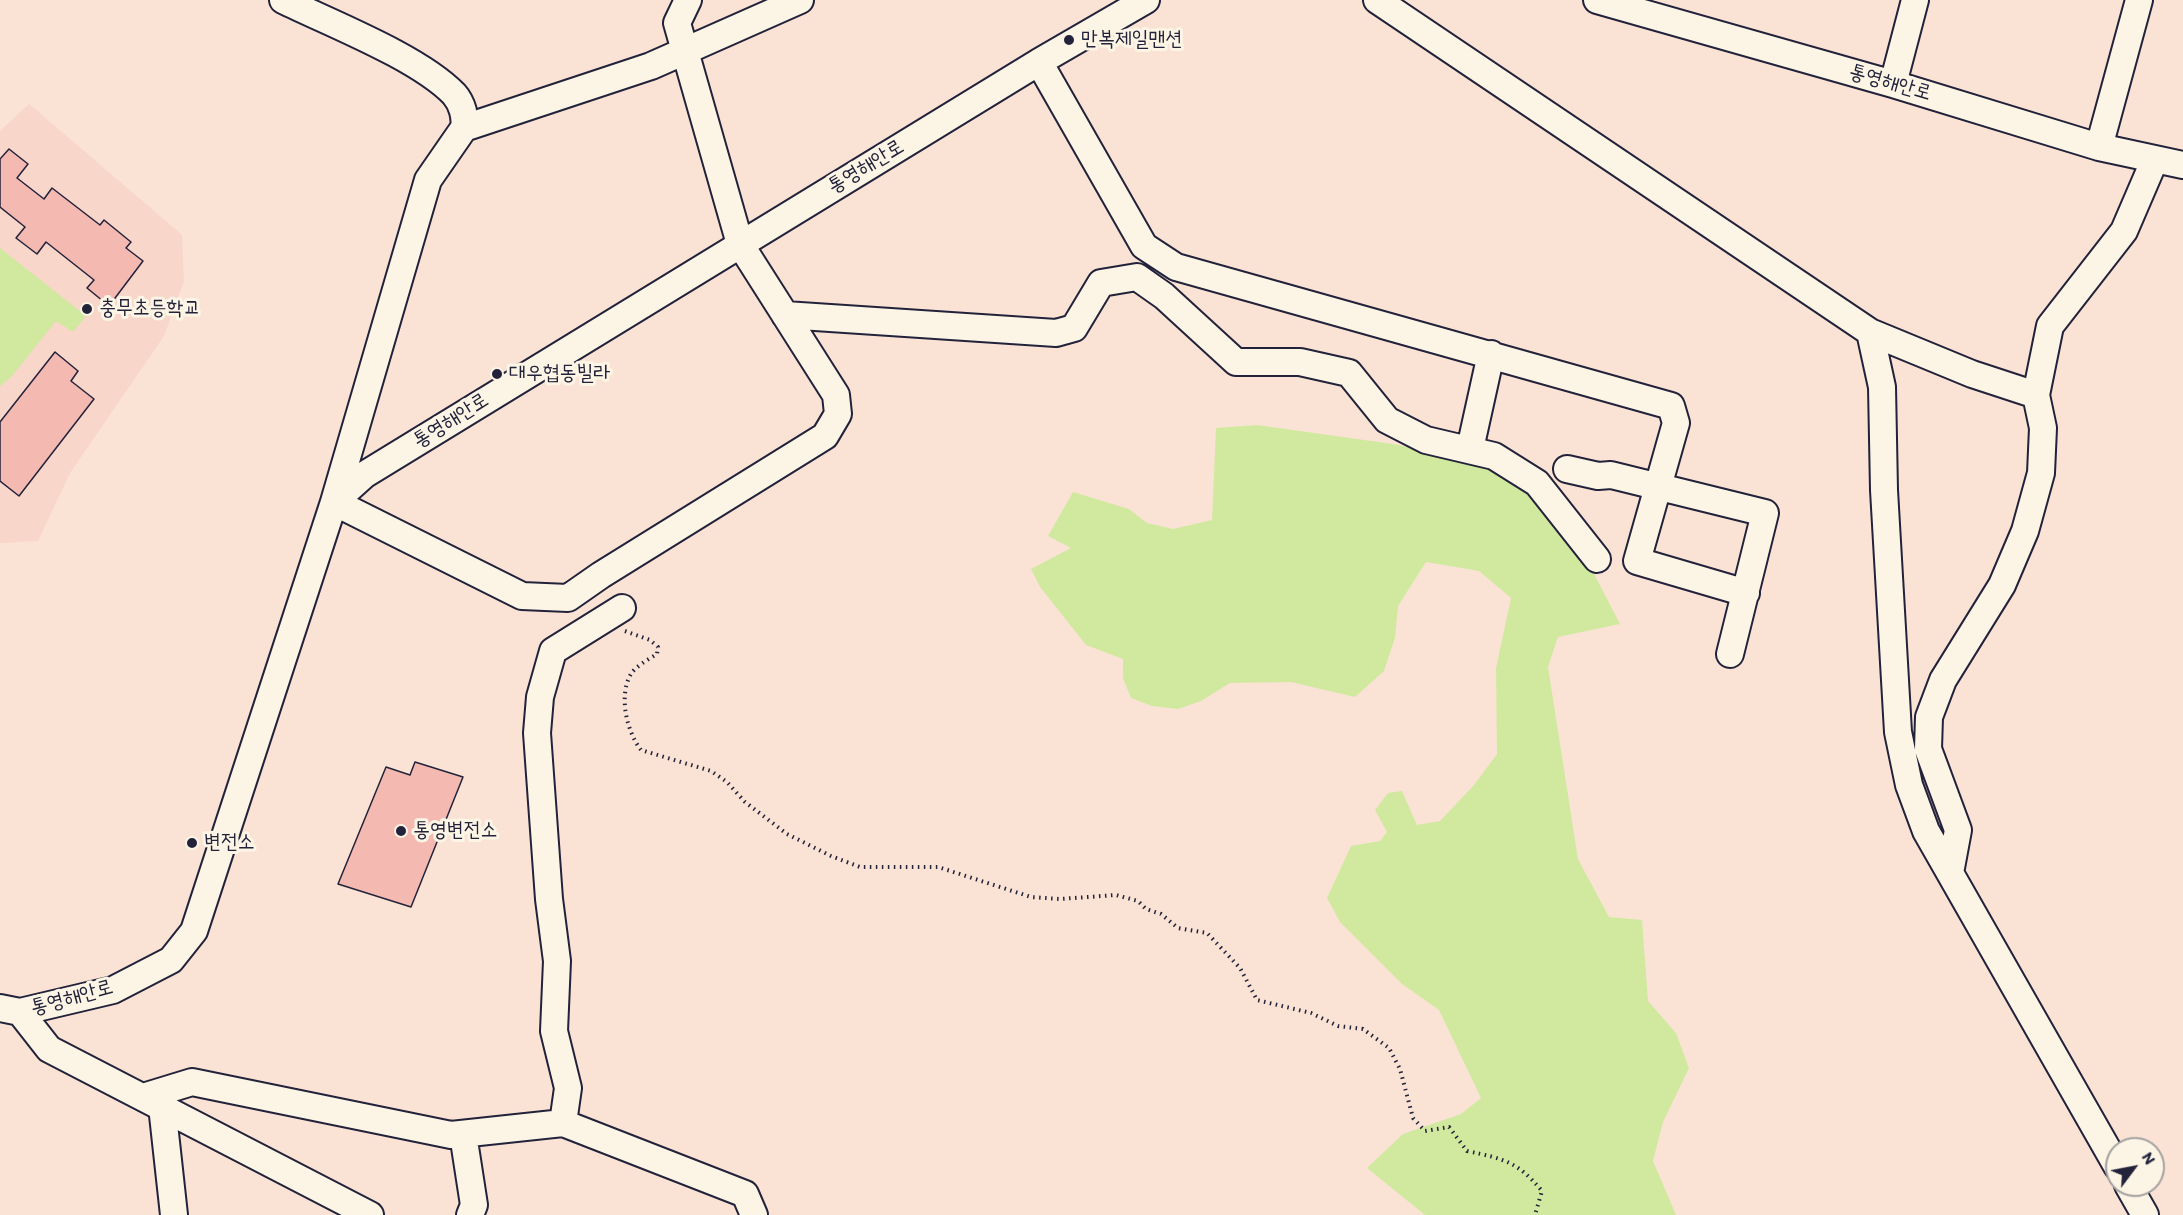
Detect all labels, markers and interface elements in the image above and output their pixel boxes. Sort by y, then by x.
place label: 만복제일맨션 [1081,27,1182,53]
marker: 만복제일맨션 [1062,33,1076,47]
street label: 통영해안로 [1846,59,1934,107]
street label: 통영해안로 [823,134,909,200]
place label: 충무초등학교 [99,296,200,322]
marker: 충무초등학교 [80,302,94,316]
place label: 대우협동빌라 [509,361,610,387]
marker: 대우협동빌라 [490,367,504,381]
street label: 통영해안로 [408,388,494,454]
place label: 통영변전소 [413,818,497,844]
marker: 통영변전소 [394,824,408,838]
place label: 변전소 [204,830,255,856]
marker: 변전소 [185,836,199,850]
street label: 통영해안로 [28,975,116,1021]
north arrow [2105,1137,2165,1197]
text: N [2138,1149,2160,1168]

